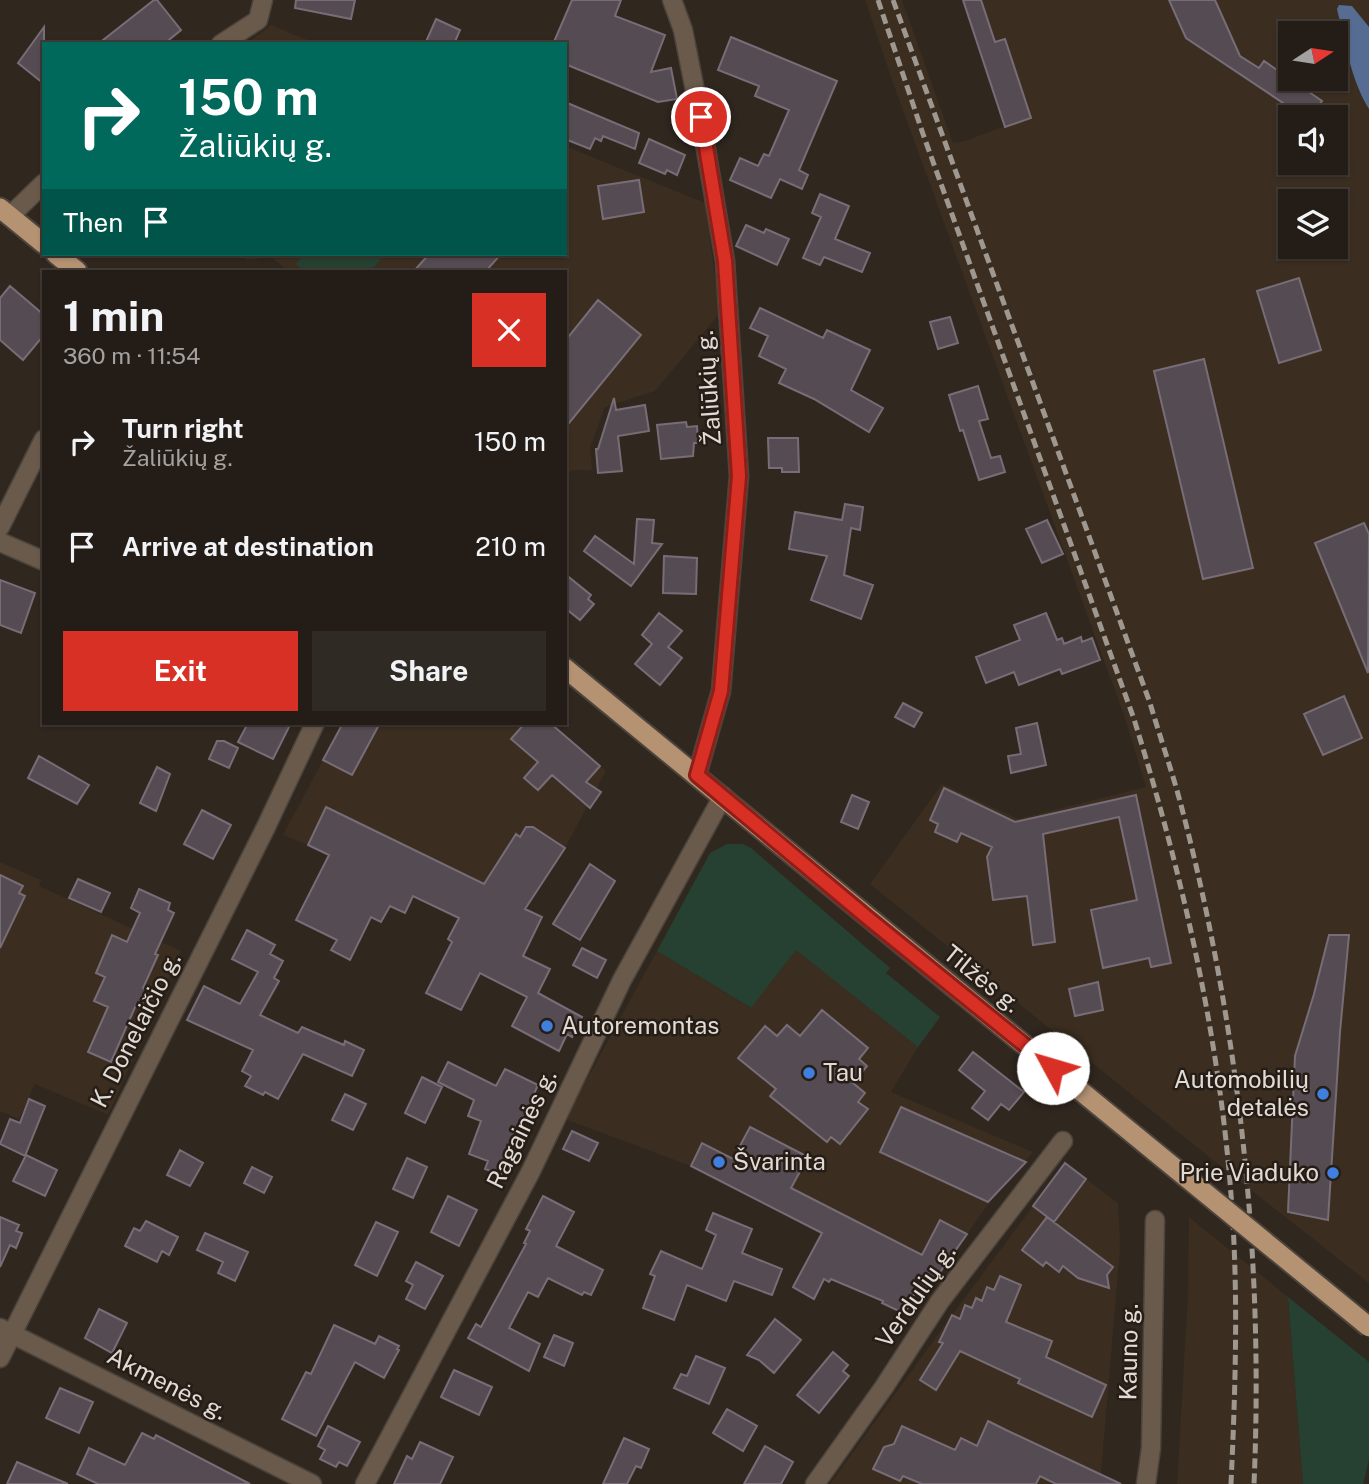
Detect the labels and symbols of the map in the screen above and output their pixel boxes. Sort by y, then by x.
north arrow [1278,21,1348,91]
pin [671,87,731,147]
street label: Žaliūkių g. [690,330,726,447]
street label: Tilžės g. [938,939,1027,1018]
street label: K. Donelaičio g. [84,947,186,1112]
place label: Autoremontas [561,1011,719,1039]
marker: Autoremontas [539,1018,555,1034]
position arrow [1016,1031,1090,1105]
place label: Tau [823,1058,863,1086]
street label: Ragainės g. [480,1065,562,1193]
marker: Tau [801,1065,817,1081]
place label: Automobilių detalės [1174,1065,1309,1121]
marker: Automobilių detalės [1315,1086,1331,1102]
place label: Švarinta [733,1147,826,1175]
marker: Švarinta [711,1154,727,1170]
place label: Prie Viaduko [1179,1158,1319,1186]
marker: Prie Viaduko [1325,1165,1341,1181]
street label: Verdulių g. [869,1238,961,1352]
street label: Kauno g. [1113,1303,1143,1401]
street label: Akmenės g. [103,1341,232,1425]

